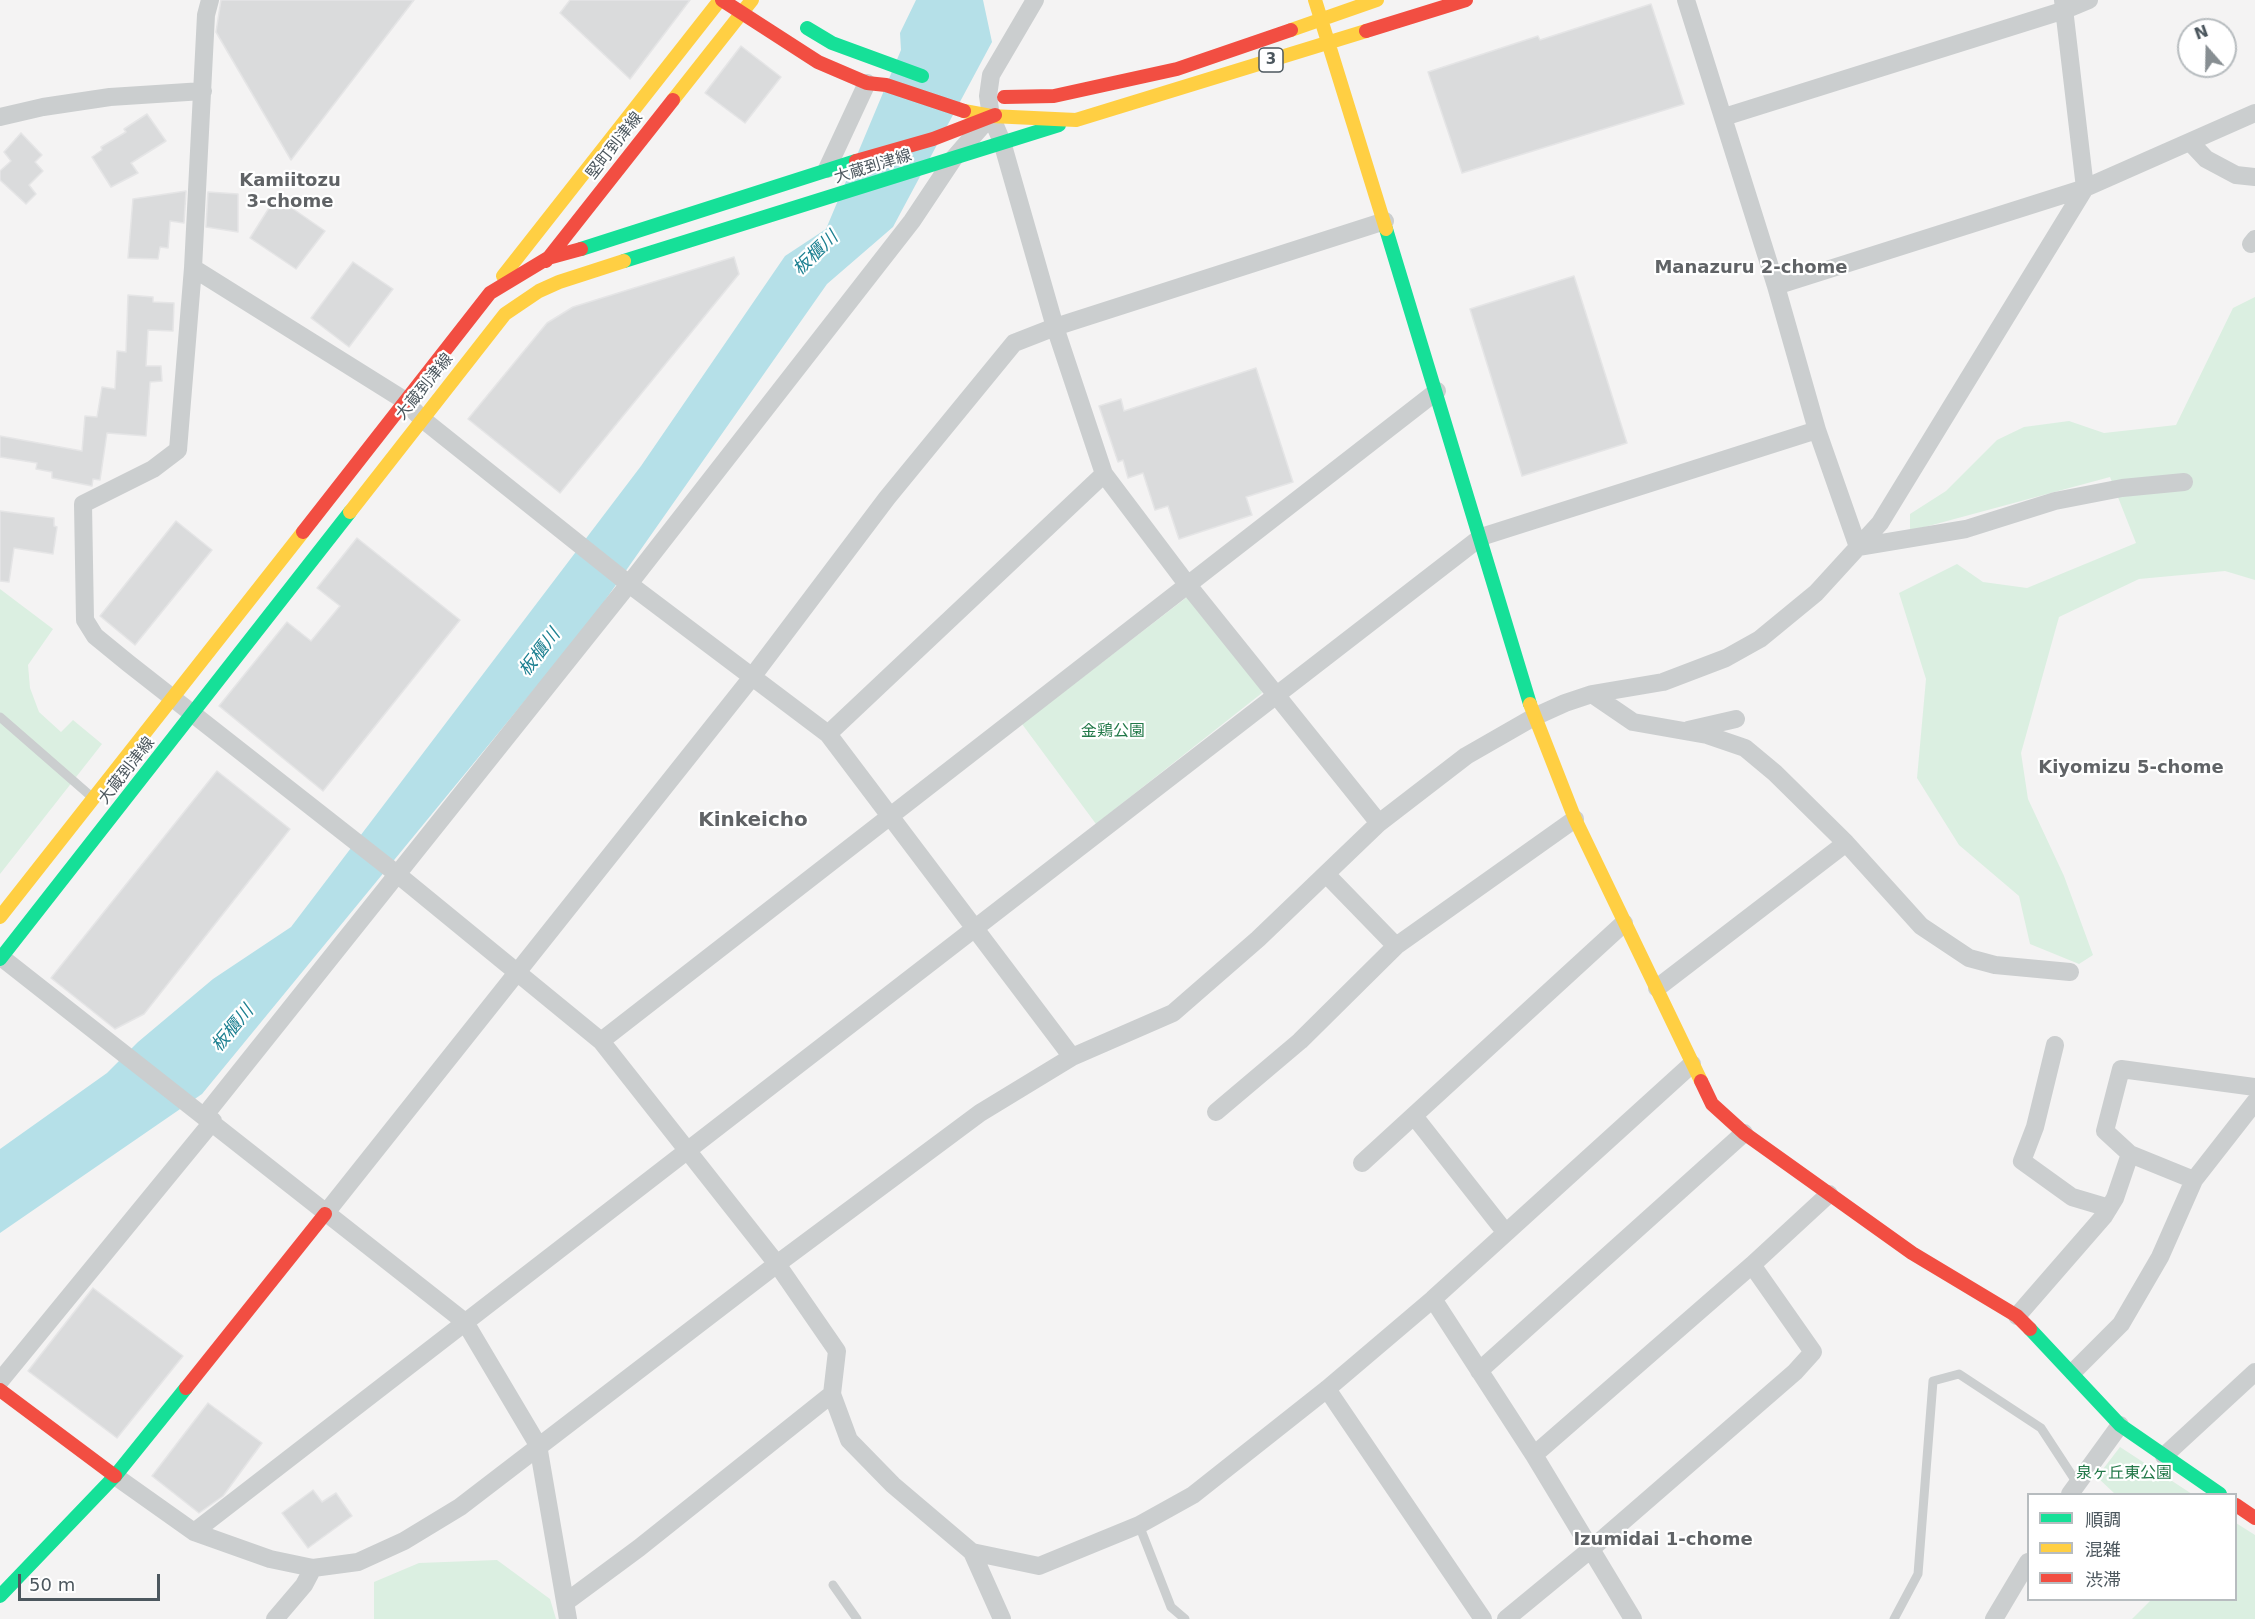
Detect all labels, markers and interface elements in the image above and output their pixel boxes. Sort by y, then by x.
north arrow [2177,18,2237,78]
text: N [2192,21,2211,44]
road number: 3 [1259,48,1283,72]
street label: 堅町到津線 [583,109,647,183]
street label: 大蔵到津線 [832,146,914,188]
district label: Kamiitozu 3-chome [239,170,341,213]
water label: 板櫃川 [789,227,843,281]
district label: Manazuru 2-chome [1654,257,1848,279]
street label: 大蔵到津線 [392,350,458,424]
water label: 板櫃川 [515,625,565,681]
park label: 金鶏公園 [1081,722,1145,742]
street label: 大蔵到津線 [95,734,159,808]
district label: Kiyomizu 5-chome [2038,757,2224,779]
district label: Kinkeicho [698,809,808,833]
water label: 板櫃川 [207,1001,259,1057]
park label: 泉ヶ丘東公園 [2076,1464,2172,1484]
legend [2027,1493,2237,1601]
text: 順調 [2085,1509,2121,1530]
district label: Izumidai 1-chome [1573,1529,1753,1551]
text: 混雑 [2085,1539,2121,1560]
scale bar [21,1562,164,1600]
text: 渋滞 [2085,1569,2121,1590]
text: 50 m [29,1574,75,1595]

